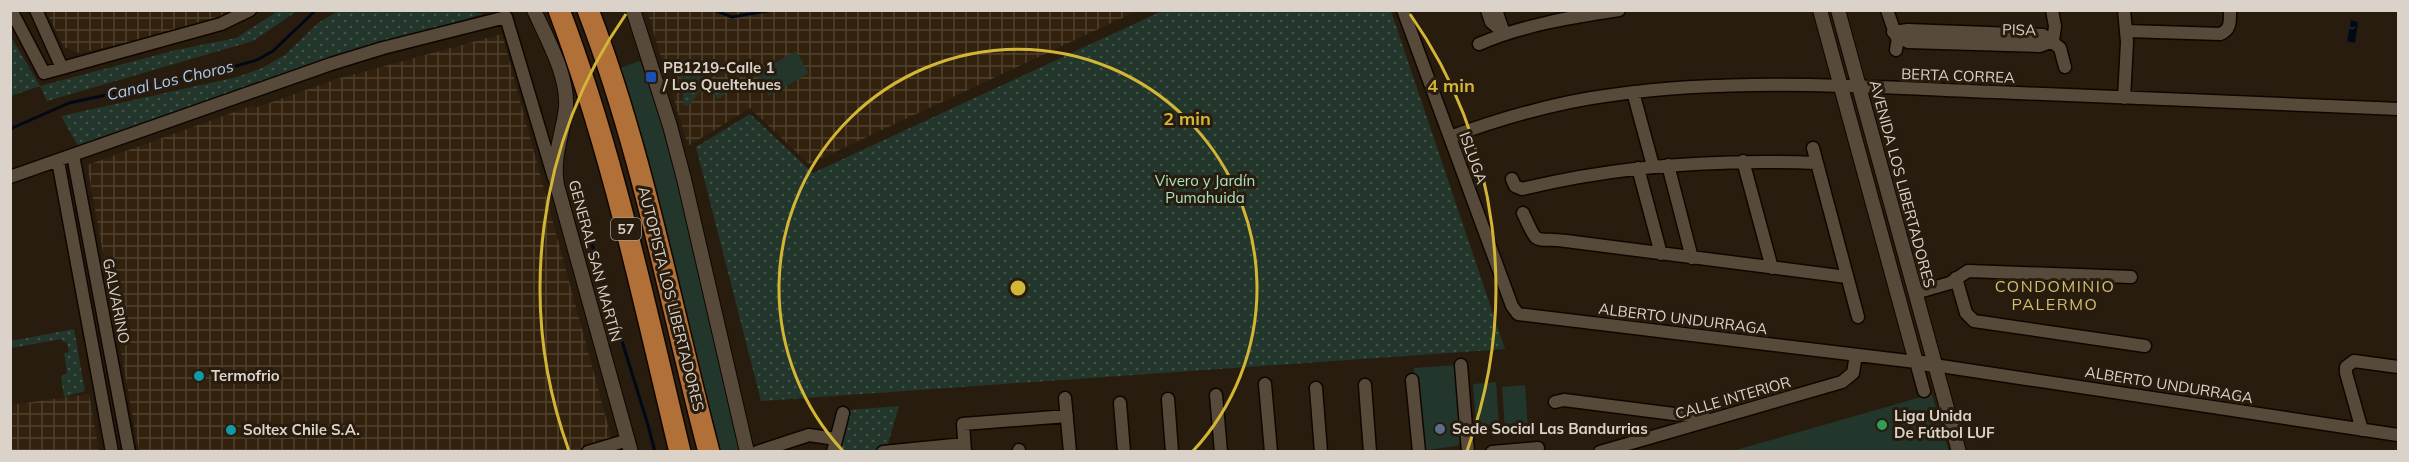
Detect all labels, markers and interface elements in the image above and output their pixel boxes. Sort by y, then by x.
street label: PISA [2002,20,2036,39]
water label: Canal Los Choros [105,56,235,104]
place label: PB1219-Calle 1 / Los Queltehues [662,58,781,94]
street label: BERTA CORREA [1901,64,2015,87]
marker: PB1219-Calle 1 / Los Queltehues [644,70,658,84]
text: 4 min [1427,74,1475,97]
street label: AVENIDA LOS LIBERTADORES [1866,78,1939,290]
text: 2 min [1163,107,1211,130]
street label: ISLUGA [1455,129,1492,186]
park label: Vivero y Jardín Pumahuida [1155,171,1255,207]
street label: GENERAL SAN MARTÍN [565,178,626,344]
street label: AUTOPISTA LOS LIBERTADORES [634,184,709,413]
road number: 57 [611,218,641,240]
street label: GALVARINO [99,257,134,345]
district label: CONDOMINIO PALERMO [1995,276,2115,314]
centre of rings [1008,278,1028,298]
street label: ALBERTO UNDURRAGA [1598,299,1769,338]
street label: ALBERTO UNDURRAGA [2084,362,2254,407]
place label: Termofrio [211,366,280,385]
marker: Termofrio [192,369,206,383]
street label: CALLE INTERIOR [1673,372,1793,423]
place label: Liga Unida De Fútbol LUF [1894,406,1995,442]
marker: Liga Unida De Fútbol LUF [1875,418,1889,432]
place label: Sede Social Las Bandurrias [1452,419,1648,438]
place label: Soltex Chile S.A. [243,420,360,439]
marker: Sede Social Las Bandurrias [1433,422,1447,436]
marker: Soltex Chile S.A. [224,423,238,437]

